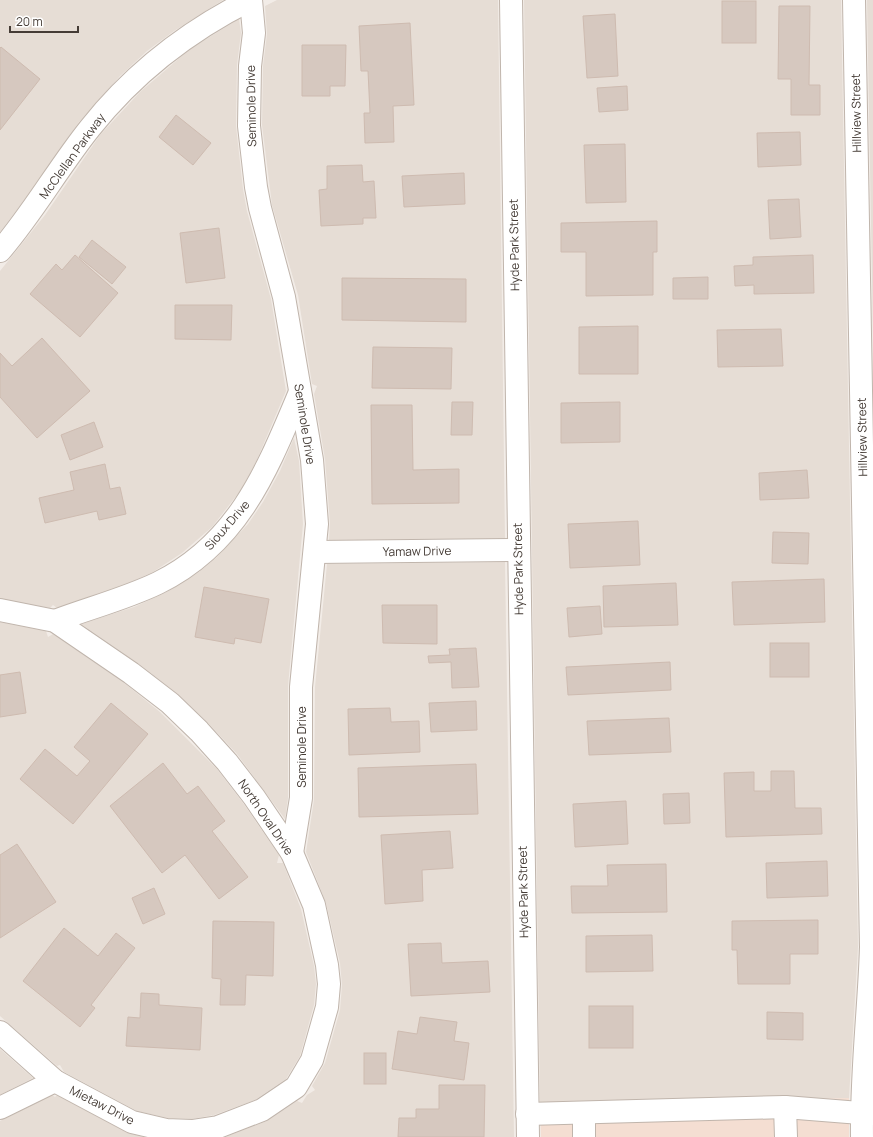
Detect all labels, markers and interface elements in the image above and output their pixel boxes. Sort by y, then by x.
scale bar [10,8,78,34]
text: 20 m [16,13,43,30]
street label: Seminole Drive [242,65,260,147]
street label: Hillview Street [847,73,865,153]
street label: McClellan Parkway [35,109,109,202]
street label: Hyde Park Street [505,198,523,291]
street label: Seminole Drive [290,382,320,466]
street label: Hillview Street [853,397,871,477]
street label: Sioux Drive [201,496,253,554]
street label: Hyde Park Street [509,522,527,615]
street label: Yamaw Drive [383,542,451,560]
street label: Seminole Drive [293,706,310,788]
street label: North Oval Drive [234,776,298,858]
street label: Hyde Park Street [514,845,532,938]
street label: Mietaw Drive [67,1081,137,1129]

